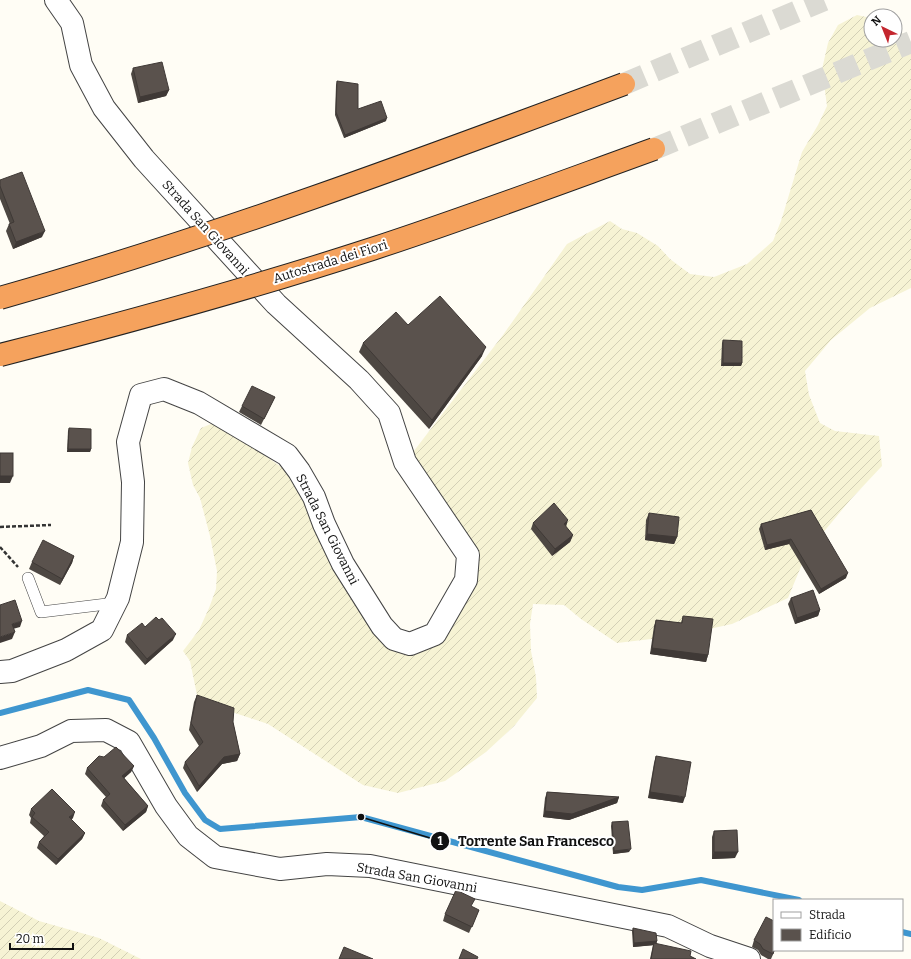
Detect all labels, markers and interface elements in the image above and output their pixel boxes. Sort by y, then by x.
north arrow [863,8,903,48]
text: N [869,13,884,29]
street label: Strada San Giovanni [159,177,252,278]
street label: Autostrada dei Fiori [271,237,389,286]
street label: Strada San Giovanni [293,471,362,587]
callout: Torrente San Francesco [430,828,622,854]
text: Torrente San Francesco [458,833,614,850]
text: 1 [437,834,443,848]
street label: Strada San Giovanni [355,859,479,896]
legend [773,899,903,951]
text: Strada [809,908,846,922]
scale bar [10,925,73,951]
text: Edificio [809,928,851,942]
text: 20 m [16,932,45,946]

